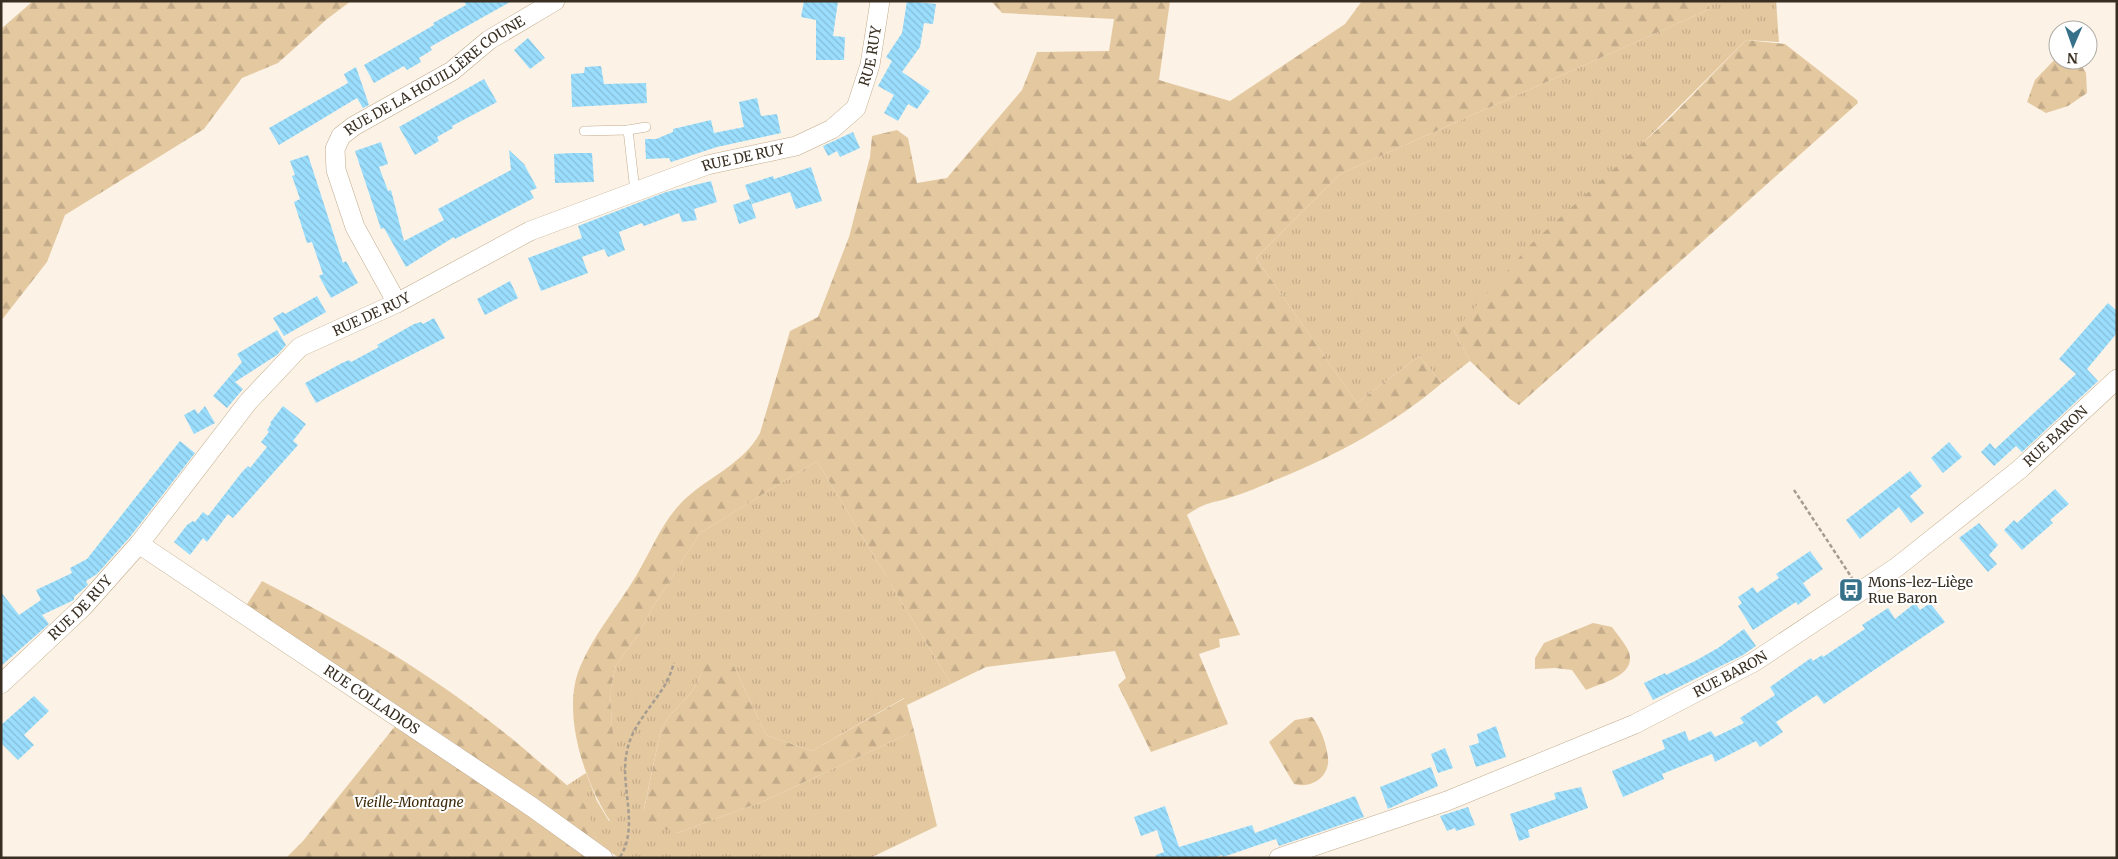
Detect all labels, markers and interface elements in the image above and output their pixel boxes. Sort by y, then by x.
street label: RUE DE LA HOUILLÈRE COUNE [341,12,528,139]
north arrow [2048,20,2098,70]
street label: RUE RUY [855,24,885,88]
text: N [2067,49,2078,67]
street label: RUE DE RUY [699,140,787,175]
street label: RUE DE RUY [330,288,414,340]
street label: RUE BARON [2019,402,2092,470]
street label: RUE DE RUY [45,571,117,644]
place label: Mons-lez-Liège Rue Baron [1868,573,1973,607]
bus stop icon: Mons-lez-Liège Rue Baron [1838,577,1864,603]
street label: RUE BARON [1690,647,1771,701]
street label: RUE COLLADIOS [320,661,423,738]
park label: Vieille-Montagne [354,793,464,811]

